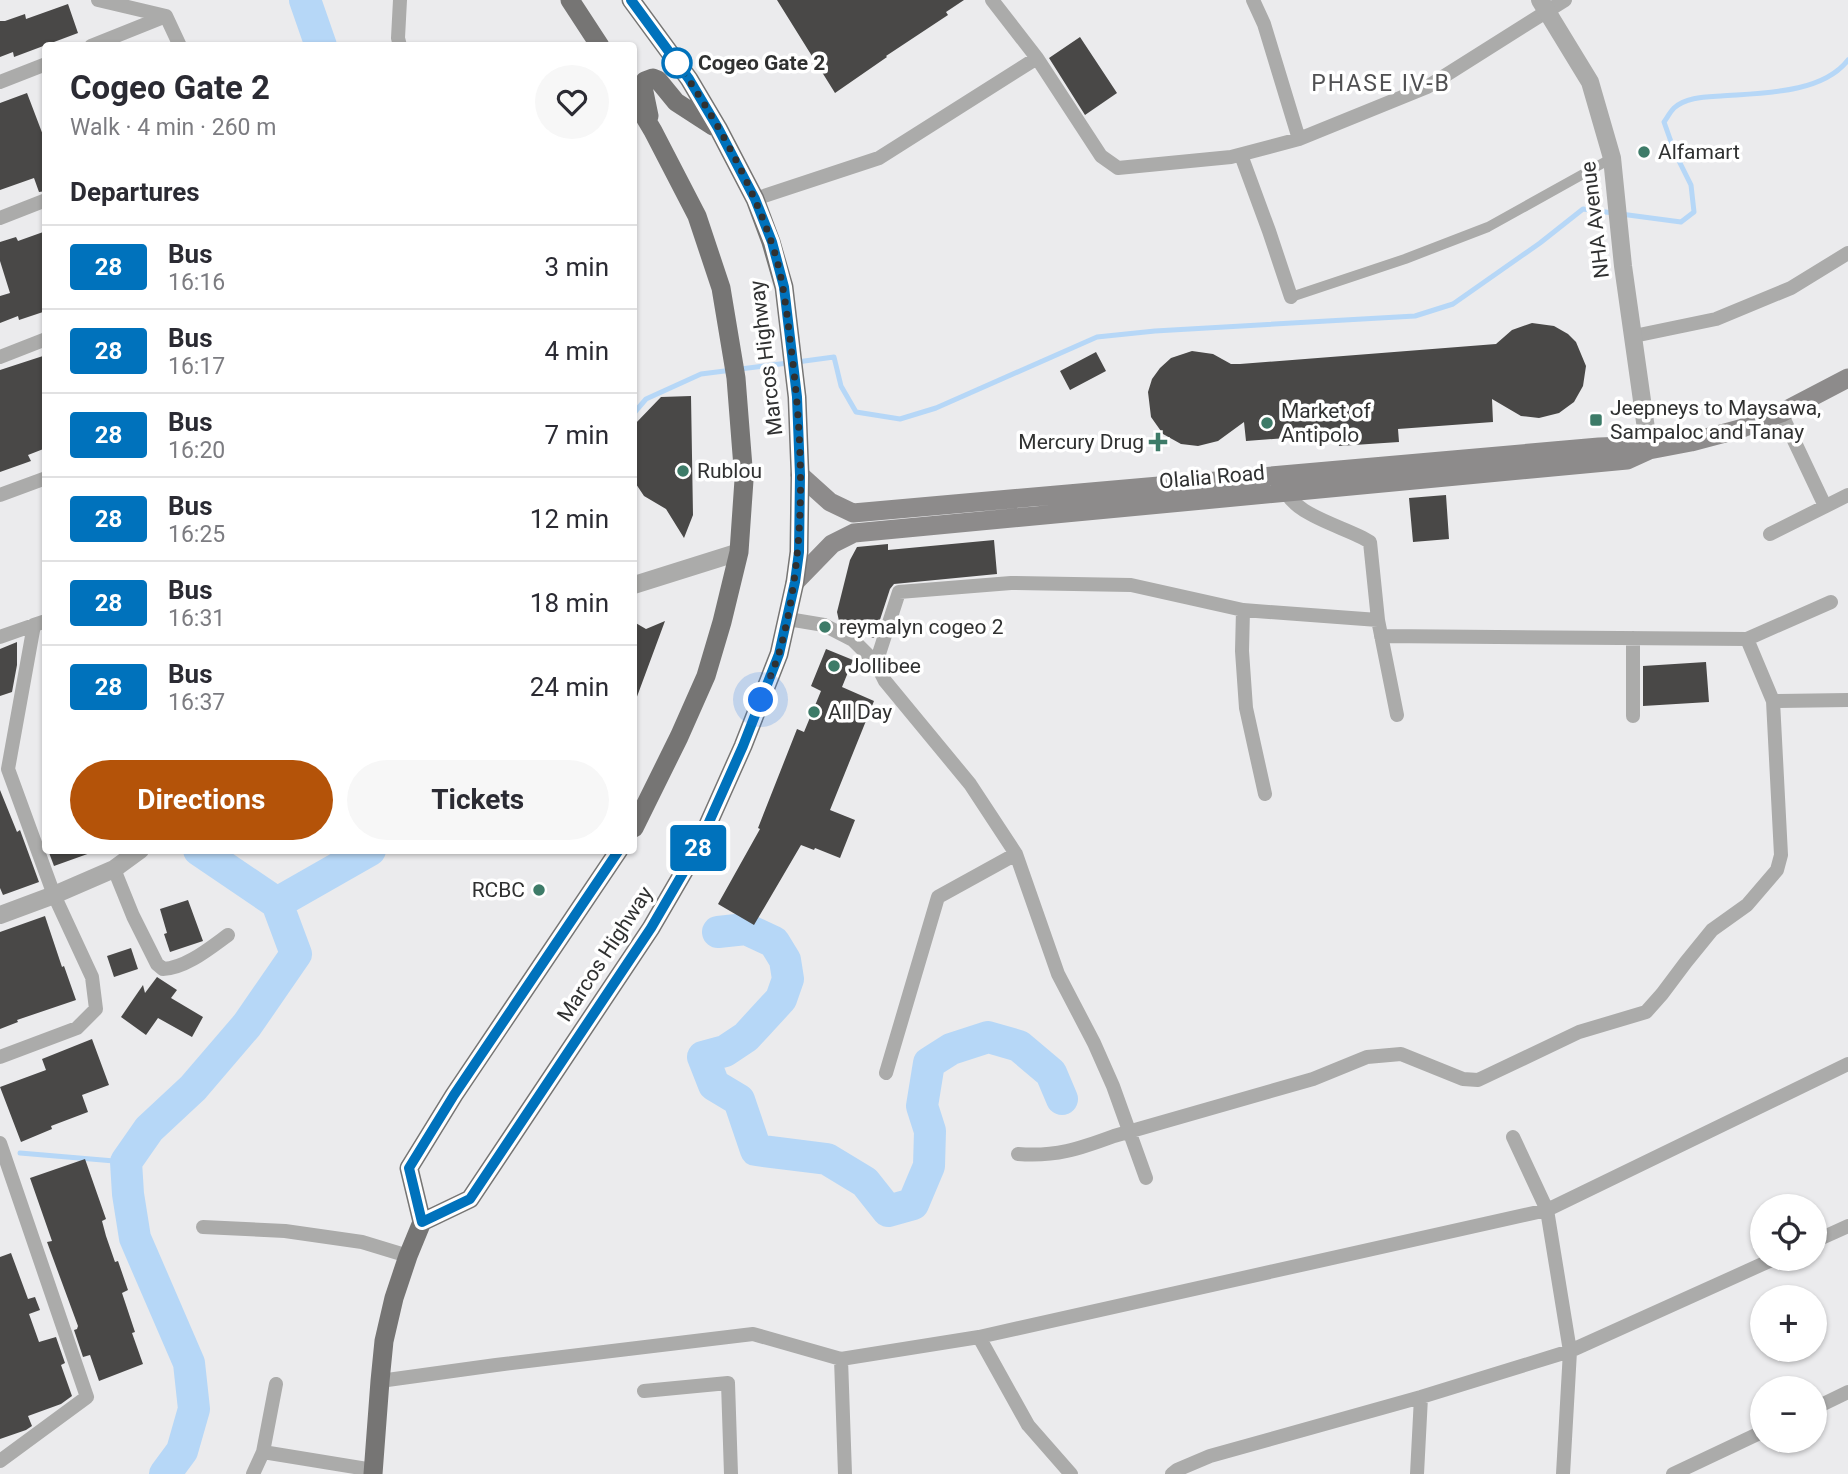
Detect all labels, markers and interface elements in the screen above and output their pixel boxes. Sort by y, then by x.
marker: Cogeo Gate 2 [662,48,692,78]
place label: Cogeo Gate 2 [698,51,825,75]
button: heart [535,65,609,139]
text: Cogeo Gate 2 [70,68,270,107]
district label: PHASE IV-B [1311,70,1451,97]
text: Walk · 4 min · 260 m [70,114,276,141]
place label: Alfamart [1658,140,1740,164]
marker: Alfamart [1636,144,1652,160]
street label: NHA Avenue [1576,160,1614,280]
text: Departures [70,177,200,207]
text: Bus [168,239,213,269]
text: 3 min [544,252,609,282]
text: 28 [95,253,122,281]
text: 16:16 [168,269,225,296]
street label: Marcos Highway [745,279,787,437]
text: Bus [168,323,213,353]
text: 4 min [544,336,609,366]
text: 28 [95,337,122,365]
text: 16:17 [168,353,225,380]
place label: Jeepneys to Maysawa, Sampaloc and Tanay [1610,396,1821,444]
place label: Market of Antipolo [1281,399,1372,447]
text: Bus [168,407,213,437]
marker: Jeepneys to Maysawa, Sampaloc and Tanay [1588,412,1604,428]
marker: Market of Antipolo [1259,415,1275,431]
text: 7 min [544,420,609,450]
text: 28 [95,421,122,449]
place label: Mercury Drug [1018,430,1144,454]
marker: Mercury Drug [1150,434,1166,450]
text: 16:20 [168,437,225,464]
place label: Rublou [697,459,762,483]
street label: Olalia Road [1158,460,1266,494]
marker: Rublou [675,463,691,479]
text: Bus [168,491,213,521]
text: 12 min [530,504,609,534]
text: 28 [95,505,122,533]
text: 16:25 [168,521,225,548]
text: Bus [168,575,213,605]
text: 18 min [530,588,609,618]
text: 28 [95,589,122,617]
text: 16:31 [168,605,225,632]
place label: reymalyn cogeo 2 [839,615,1004,639]
marker: reymalyn cogeo 2 [817,619,833,635]
place label: Jollibee [848,654,921,678]
marker: Jollibee [826,658,842,674]
text: Bus [168,659,213,689]
text: 24 min [530,672,609,702]
text: 28 [95,673,122,701]
your location [743,682,778,717]
text: 16:37 [168,689,225,716]
place label: All Day [828,700,892,724]
marker: All Day [806,704,822,720]
button: Directions [70,760,333,840]
button: Tickets [347,760,609,840]
line badge: 28 [666,825,730,871]
text: 28 [684,834,712,862]
place label: RCBC [472,878,525,902]
marker: RCBC [531,882,547,898]
street label: Marcos Highway [552,882,658,1026]
map controls [1750,1194,1827,1453]
button: locate [1750,1194,1827,1271]
button: + [1750,1285,1827,1362]
button: − [1750,1376,1827,1453]

